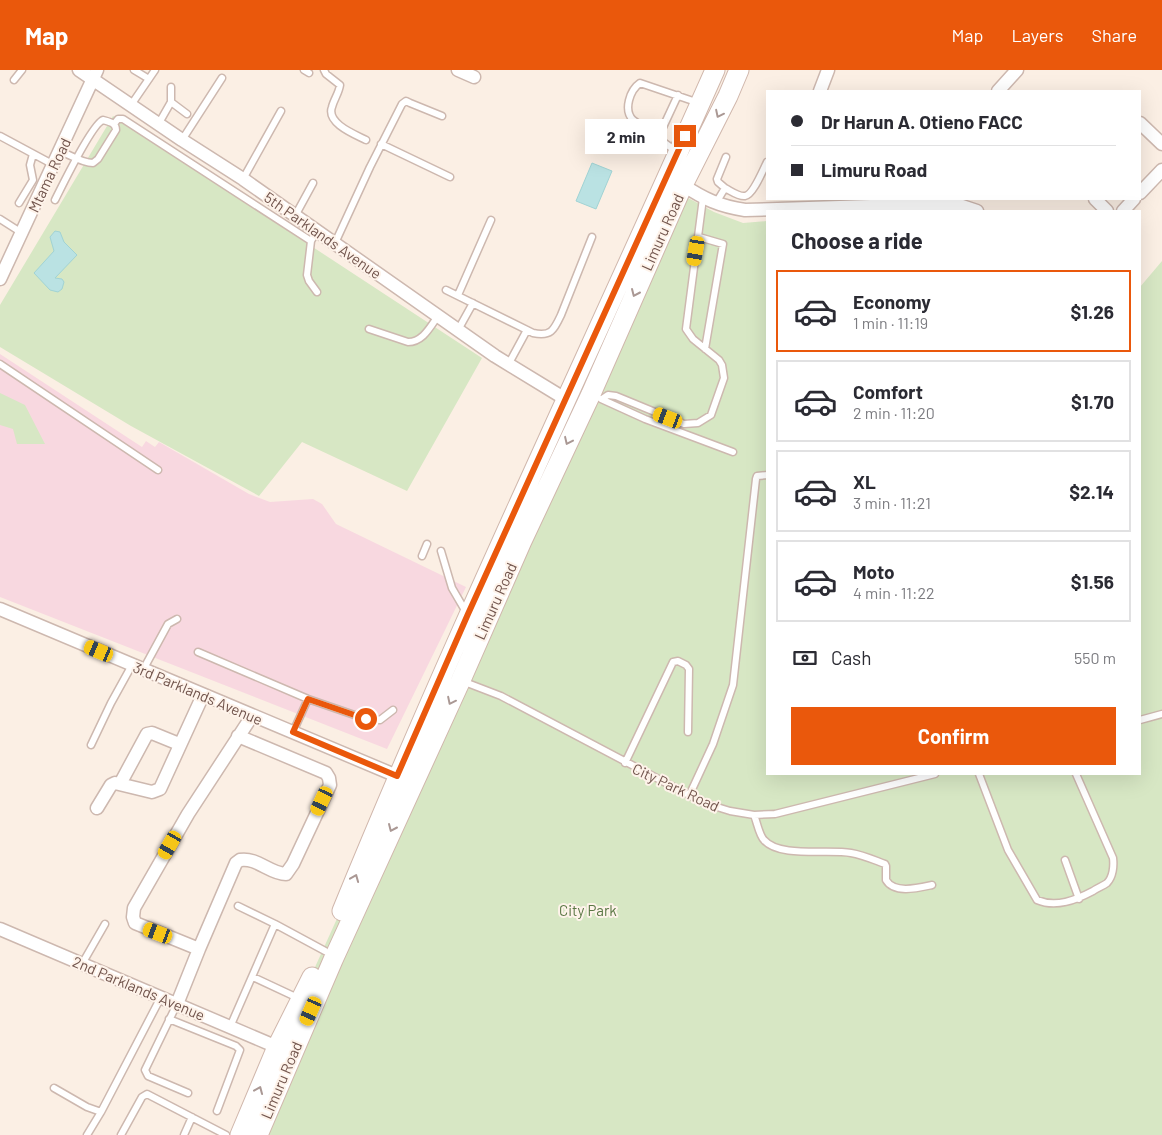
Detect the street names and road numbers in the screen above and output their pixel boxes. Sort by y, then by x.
street label: Mtama Road [24,135,74,215]
street label: 5th Parklands Avenue [261,188,385,282]
street label: Limuru Road [637,191,687,273]
street label: Limuru Road [470,560,520,642]
street label: 3rd Parklands Avenue [131,658,265,728]
street label: City Park Road [630,759,722,815]
street label: 2nd Parklands Avenue [70,952,208,1024]
street label: Limuru Road [257,1039,305,1121]

